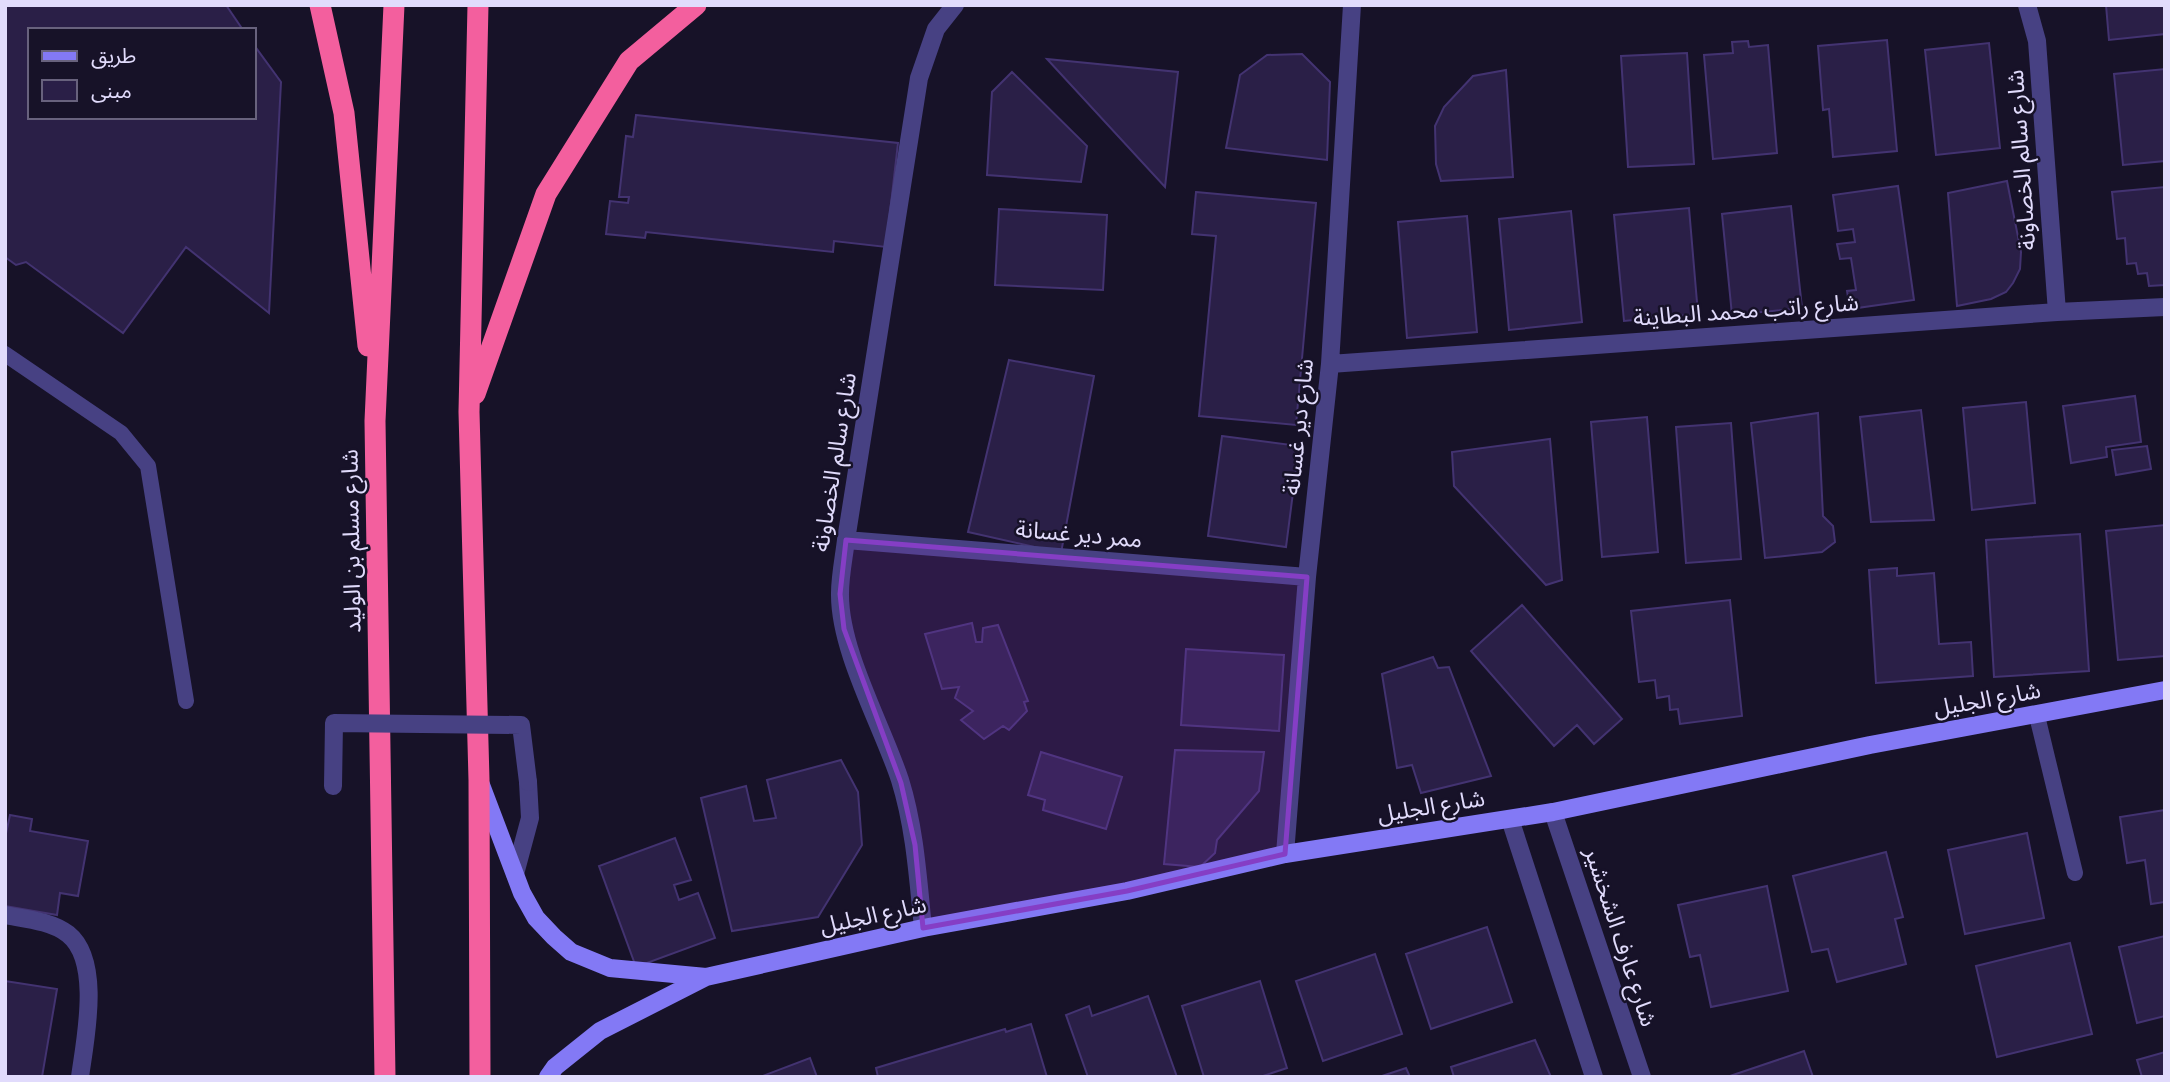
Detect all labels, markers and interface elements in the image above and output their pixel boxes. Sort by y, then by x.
legend [28,28,256,119]
text: طريق [91,42,136,69]
street label: شارع سالم الخصاونة [2000,69,2044,251]
text: مبنى [91,77,132,103]
street label: شارع راتب محمد البطاينة [1632,287,1860,335]
street label: شارع دير غسانة [1276,357,1322,497]
street label: شارع سالم الخصاونة [805,370,865,554]
street label: شارع مسلم بن الوليد [334,449,370,633]
street label: ممر دير غسانة [1015,514,1144,553]
street label: شارع الجليل [1931,675,2043,725]
street label: شارع الجليل [1375,783,1487,831]
street label: شارع عارف الشخشير [1576,843,1664,1031]
street label: شارع الجليل [817,889,930,943]

